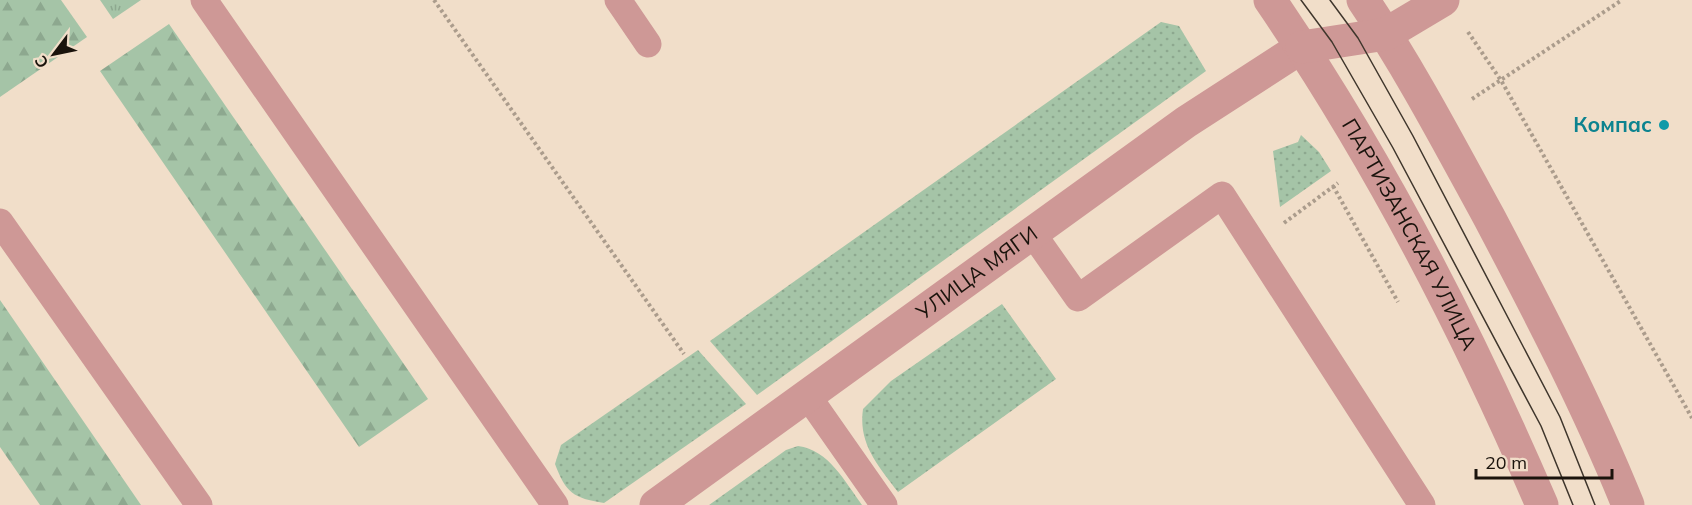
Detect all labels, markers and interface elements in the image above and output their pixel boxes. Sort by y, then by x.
north arrow [24,24,84,84]
text: С [30,52,53,72]
place label: Компас [1573,111,1652,137]
street label: ПАРТИЗАНСКАЯ УЛИЦА [1337,113,1483,355]
marker: Компас [1657,118,1671,132]
street label: УЛИЦА МЯГИ [910,220,1042,325]
scale bar [1476,442,1612,480]
text: 20 m [1485,451,1527,474]

